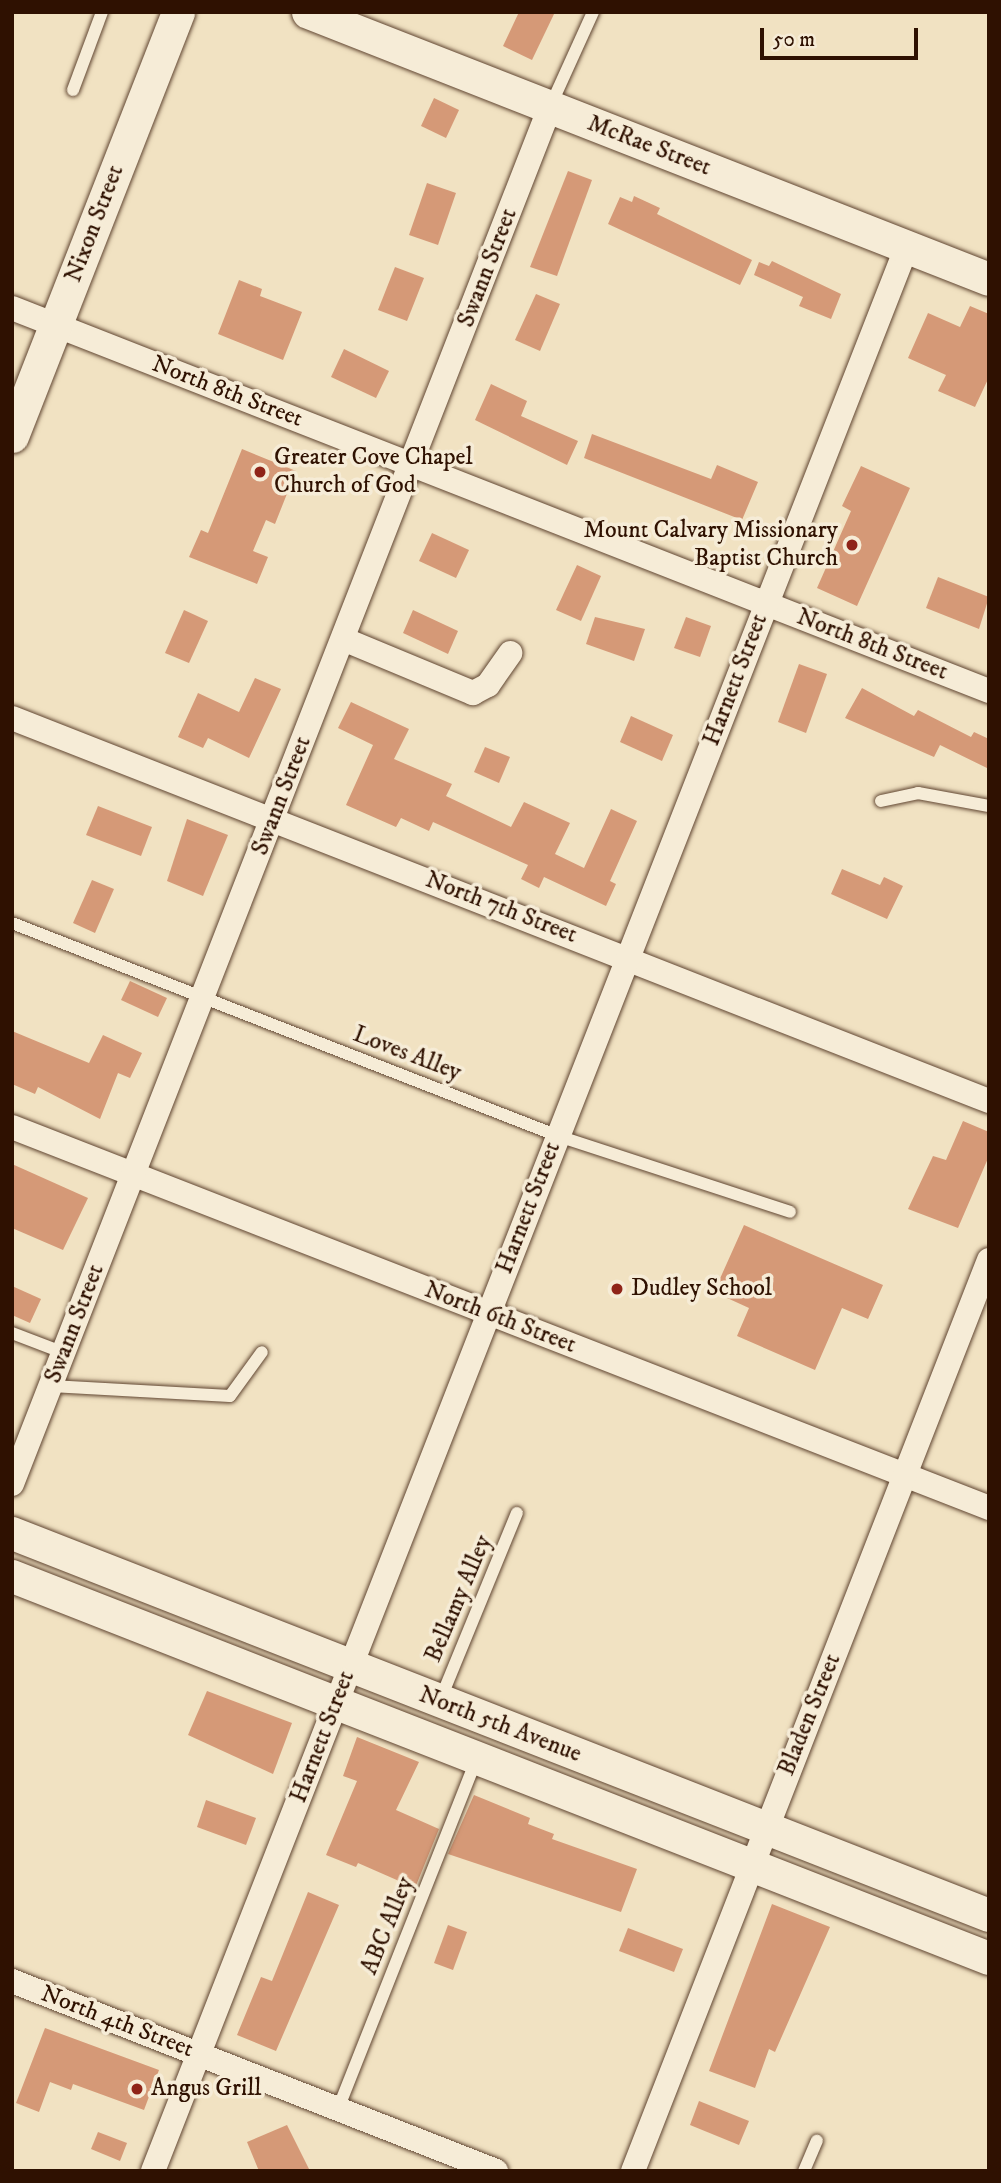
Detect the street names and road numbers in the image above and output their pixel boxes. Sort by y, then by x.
street label: McRae Street [583,109,715,183]
street label: Nixon Street [60,161,130,287]
street label: Swann Street [452,205,524,331]
street label: North 8th Street [147,350,307,434]
street label: North 8th Street [792,603,952,687]
street label: Harnett Street [698,610,774,750]
street label: Swann Street [246,733,318,859]
street label: North 7th Street [421,866,581,950]
street label: Loves Alley [349,1020,465,1088]
street label: Harnett Street [491,1138,567,1278]
street label: Swann Street [39,1261,111,1387]
street label: North 6th Street [420,1276,580,1360]
street label: Bellamy Alley [419,1531,499,1667]
street label: Bladen Street [773,1650,847,1780]
street label: Harnett Street [285,1667,361,1807]
street label: North 5th Avenue [415,1681,585,1769]
street label: ABC Alley [355,1873,421,1979]
street label: North 4th Street [37,1980,197,2064]

